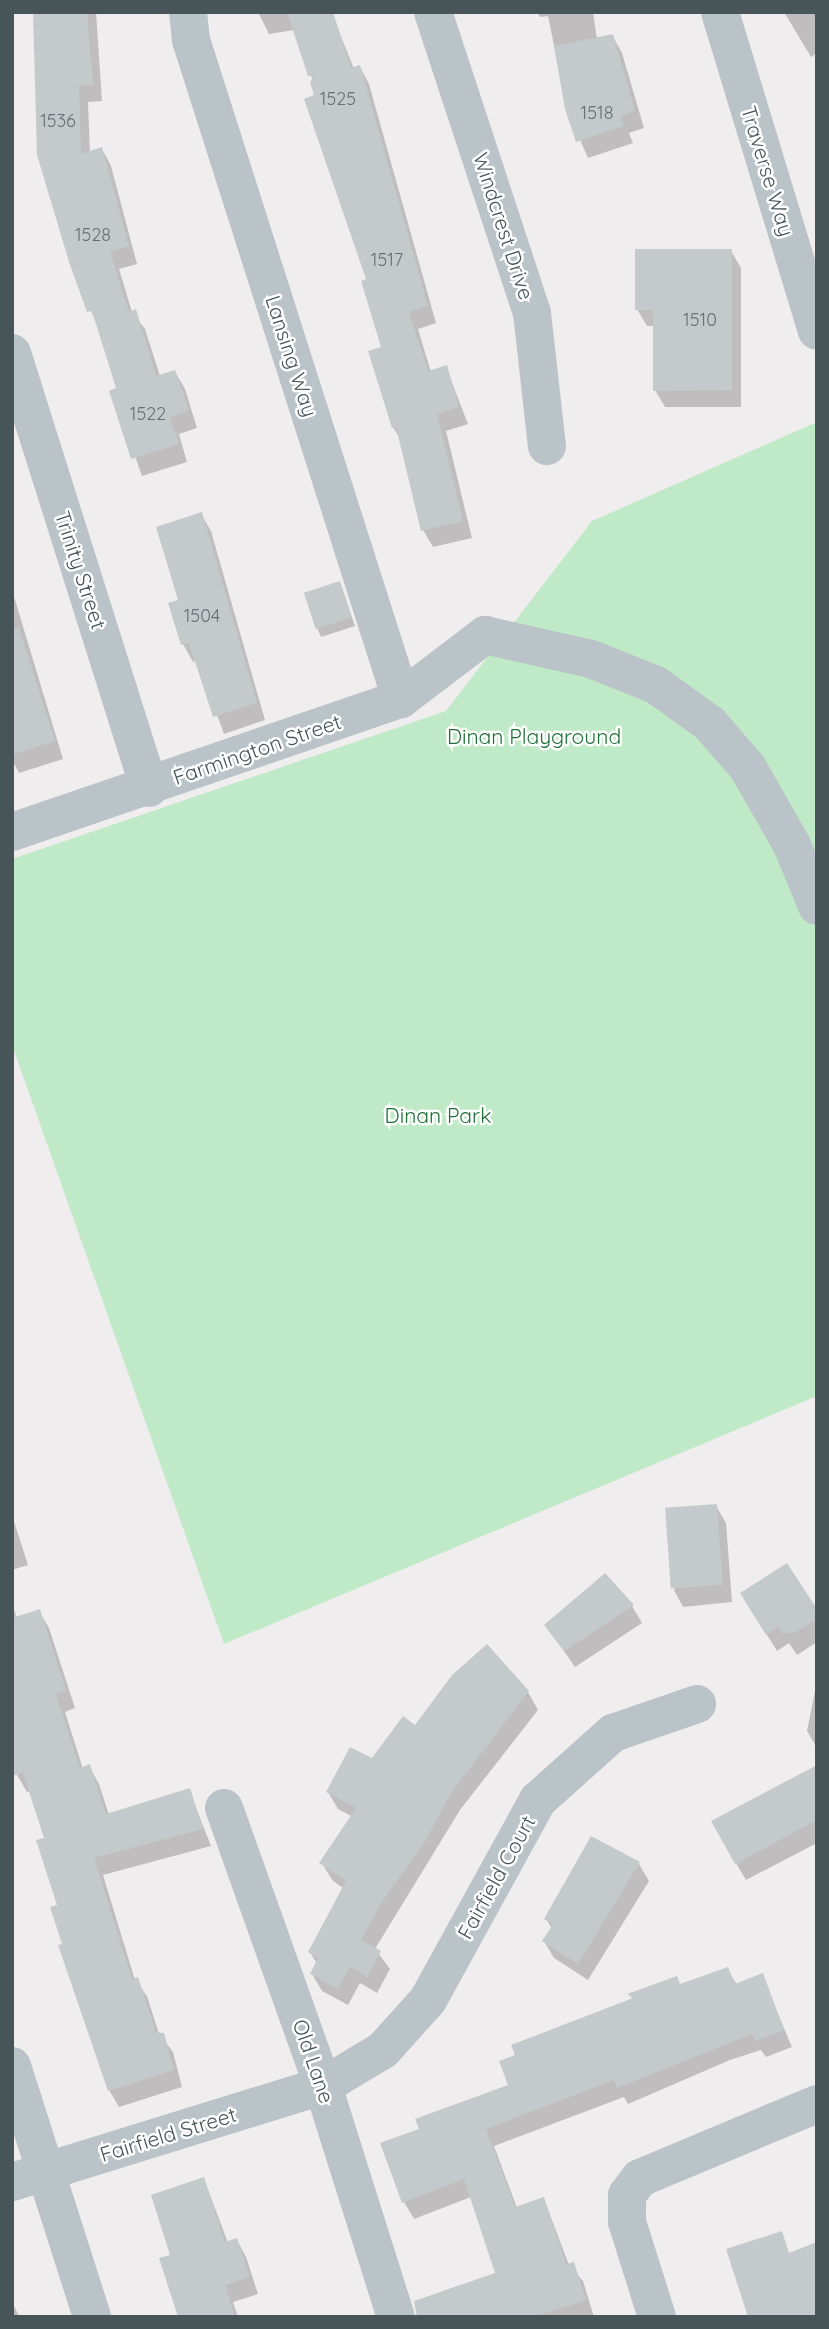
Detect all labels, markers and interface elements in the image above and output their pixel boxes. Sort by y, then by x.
house number: 1525 [320,88,356,110]
house number: 1518 [581,102,613,124]
street label: Traverse Way [736,103,800,239]
house number: 1536 [40,110,76,132]
street label: Windcrest Drive [468,149,540,303]
house number: 1528 [75,224,111,246]
house number: 1517 [371,249,403,271]
street label: Lansing Way [261,292,323,420]
house number: 1510 [683,309,717,331]
house number: 1522 [130,403,166,425]
street label: Trinity Street [50,508,112,632]
house number: 1504 [184,605,220,627]
street label: Farmington Street [170,708,344,790]
park label: Dinan Playground [447,723,621,749]
park label: Dinan Park [385,1102,491,1128]
street label: Fairfield Court [452,1811,540,1943]
street label: Old Lane [288,2016,340,2106]
street label: Fairfield Street [97,2101,239,2167]

